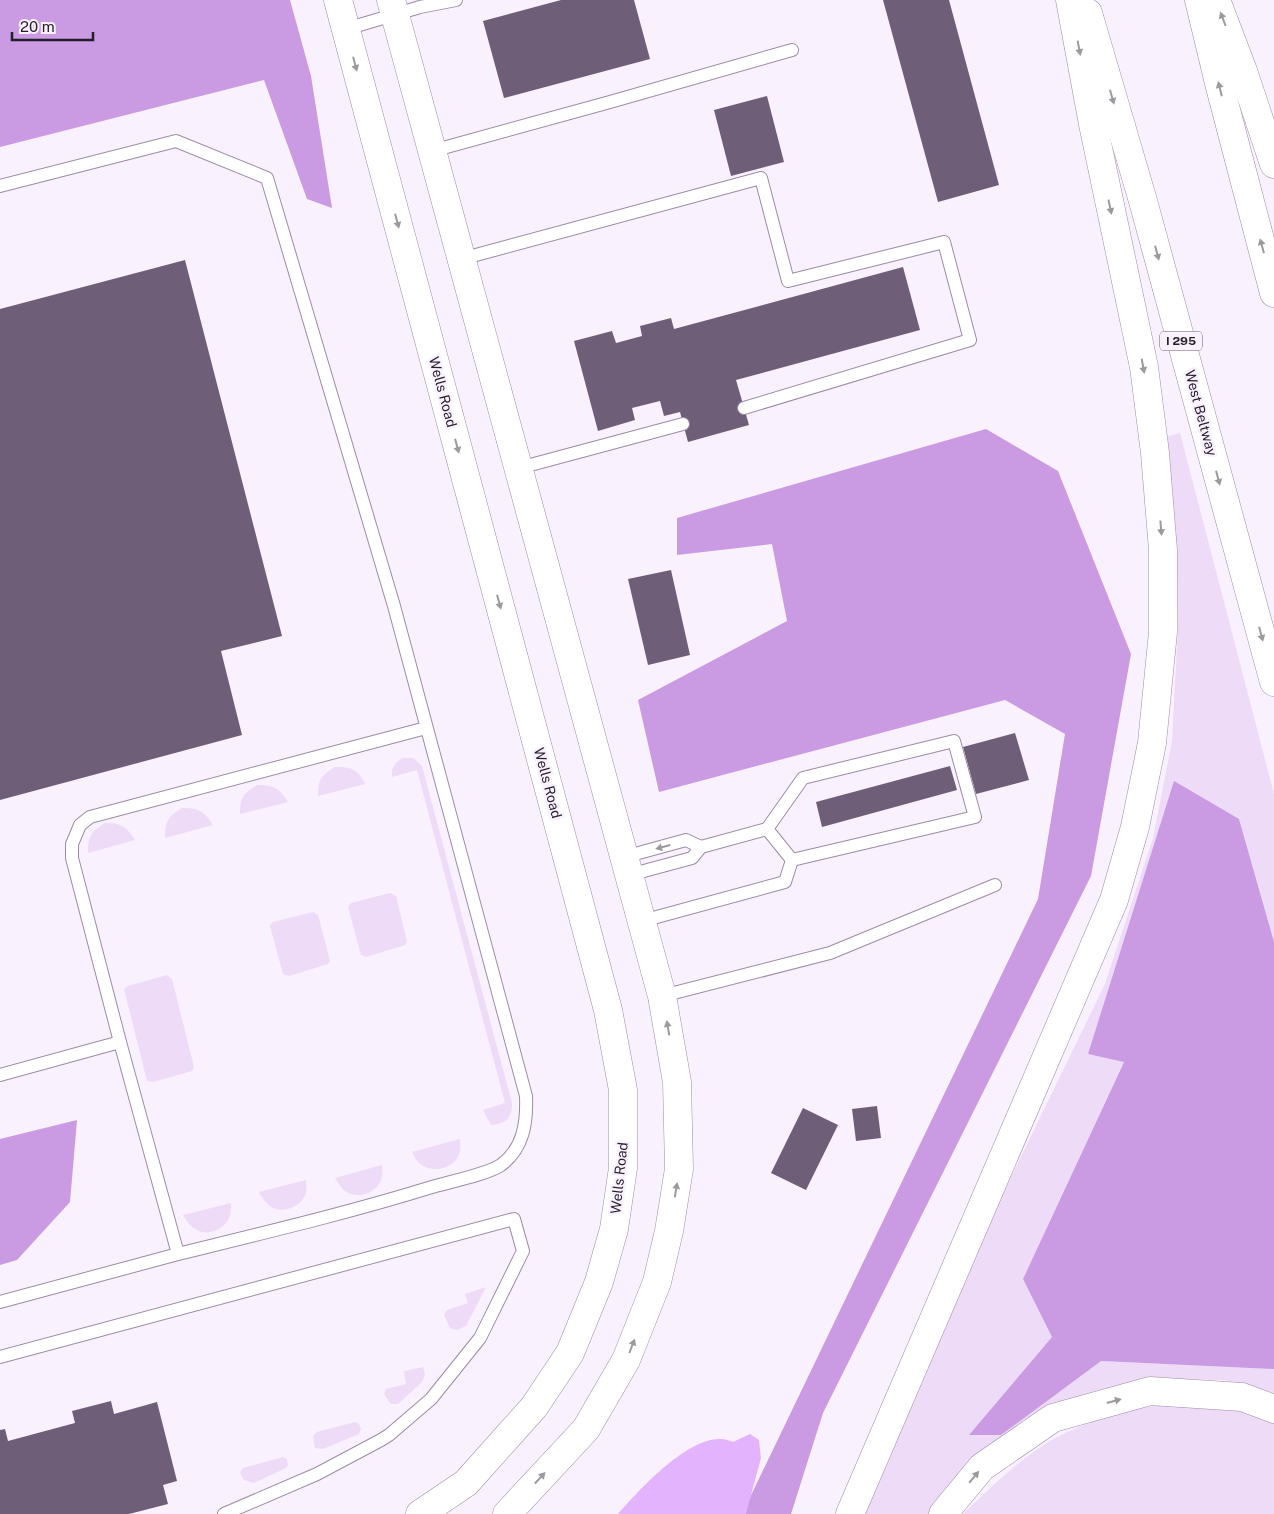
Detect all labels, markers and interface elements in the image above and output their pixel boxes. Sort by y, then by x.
scale bar [12,10,94,42]
one-way arrow [1219,11,1227,26]
text: 20 m [20,18,55,35]
one-way arrow [1075,40,1083,56]
one-way arrow [351,56,359,72]
one-way arrow [1216,81,1224,96]
one-way arrow [1109,90,1117,105]
one-way arrow [1106,200,1114,215]
one-way arrow [393,213,401,229]
one-way arrow [1257,238,1265,253]
one-way arrow [1154,246,1162,261]
road number: I 295 [1160,332,1202,351]
street label: Wells Road [426,355,460,429]
one-way arrow [1140,359,1148,375]
street label: West Beltway [1182,368,1220,458]
one-way arrow [454,438,462,453]
one-way arrow [1215,470,1223,485]
one-way arrow [1158,520,1166,536]
one-way arrow [496,595,504,610]
one-way arrow [1257,627,1265,642]
street label: Wells Road [531,746,565,820]
one-way arrow [656,843,671,851]
one-way arrow [663,1020,671,1036]
street label: Wells Road [607,1141,631,1215]
one-way arrow [672,1181,680,1197]
one-way arrow [628,1338,636,1353]
one-way arrow [1107,1397,1122,1405]
one-way arrow [969,1470,980,1483]
one-way arrow [534,1473,546,1485]

